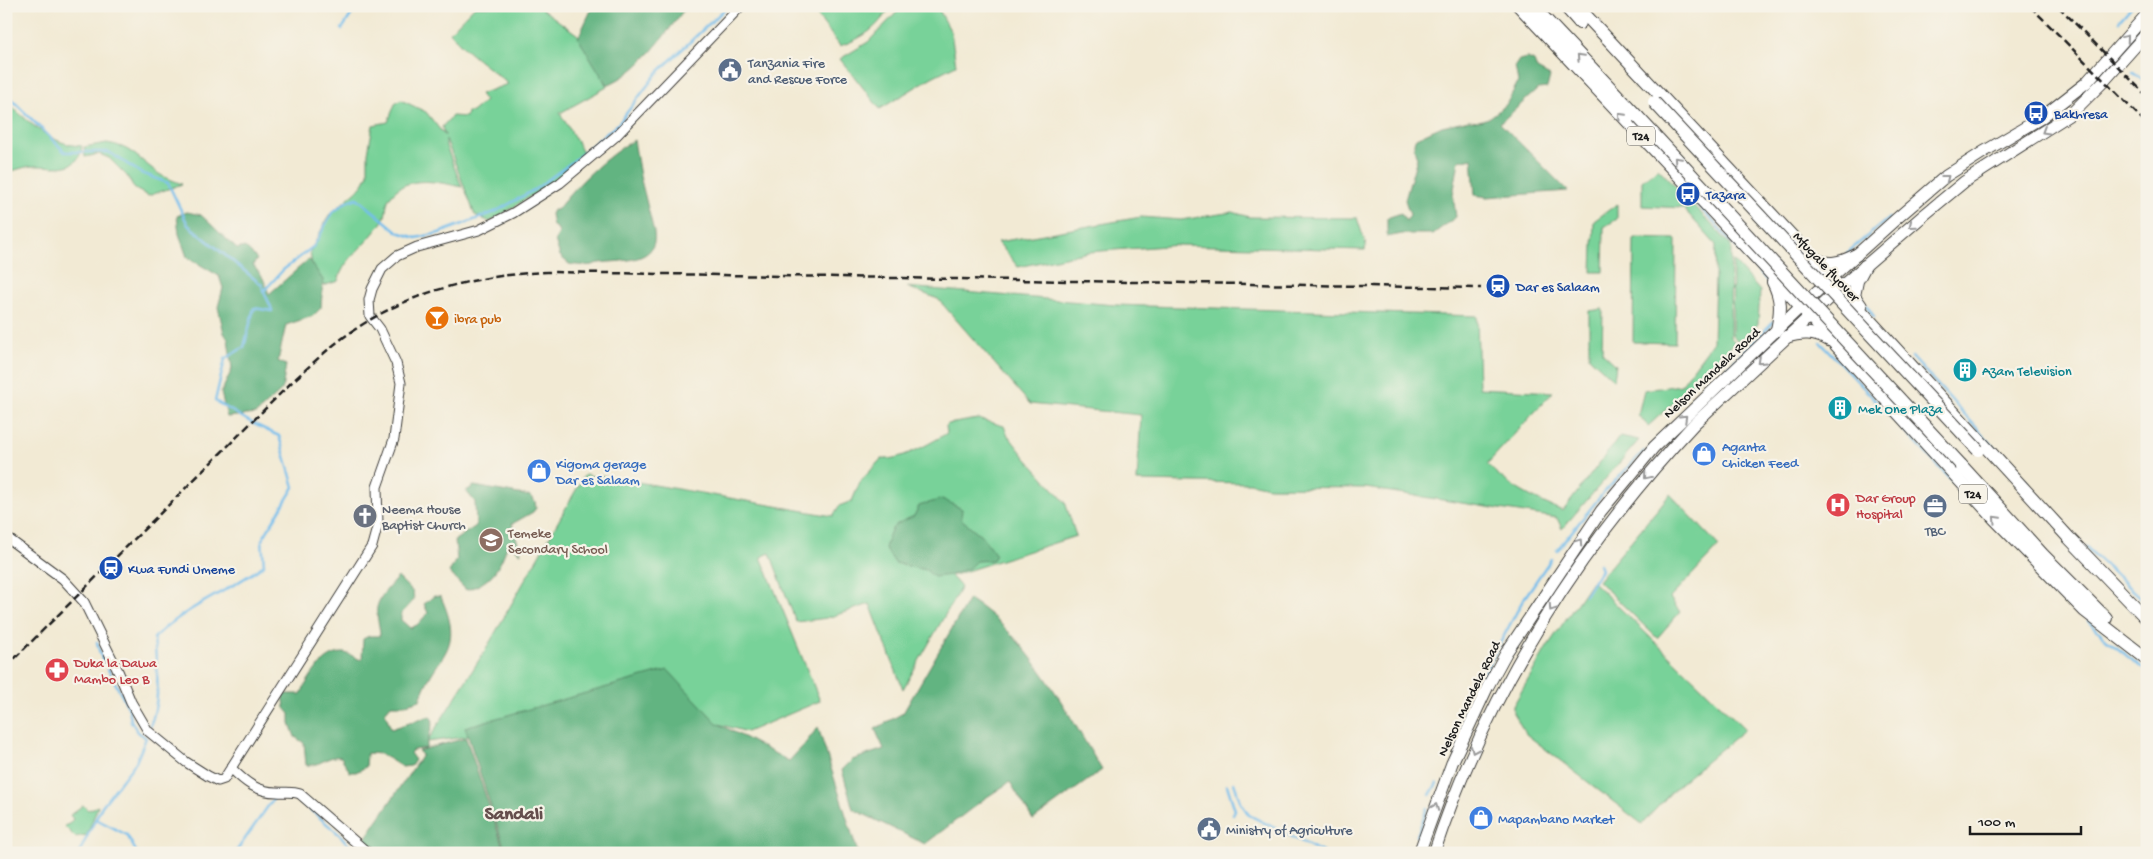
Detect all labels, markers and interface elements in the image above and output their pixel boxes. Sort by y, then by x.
one-way arrow [2120,35,2129,44]
one-way arrow [1577,53,1586,62]
place label: Tanzania Fire and Rescue Force [747,56,848,89]
public building icon: Tanzania Fire and Rescue Force [717,57,743,83]
bus stop icon: Bakhresa [2023,100,2049,126]
place label: Bakhresa [2053,107,2109,124]
one-way arrow [1618,112,1627,121]
one-way arrow [2041,125,2050,135]
road number: T24 [1627,126,1655,146]
one-way arrow [1674,157,1683,166]
one-way arrow [1940,174,1949,183]
bus stop icon: Tazara [1675,181,1701,207]
place label: Tazara [1705,188,1747,205]
one-way arrow [1909,219,1918,227]
street label: Mfugale flyover [1788,229,1863,307]
station icon: Dar es Salaam [1485,273,1511,299]
place label: Dar es Salaam [1515,280,1600,297]
bar icon: ibra pub [424,305,450,331]
place label: ibra pub [454,312,502,329]
street label: Nelson Mandela Road [1661,323,1766,423]
one-way arrow [1758,355,1767,364]
building icon: Azam Television [1952,357,1978,383]
place label: Azam Television [1982,364,2072,381]
building icon: Mek One Plaza [1827,395,1853,421]
place label: Mek One Plaza [1858,402,1944,419]
one-way arrow [1678,415,1687,424]
place label: Aganta Chicken Feed [1722,440,1800,473]
shop icon: Aganta Chicken Feed [1691,441,1717,467]
place label: Kigoma gerage Dar es Salaam [555,457,647,490]
shop icon: Kigoma gerage Dar es Salaam [526,458,552,484]
one-way arrow [1644,471,1653,480]
road number: T24 [1959,484,1987,504]
place label: Dar Group Hospital [1855,491,1916,524]
hospital icon: Dar Group Hospital [1825,492,1851,518]
office icon: TBC [1922,493,1948,519]
place label: Neema House Baptist Church [381,502,466,535]
church icon: Neema House Baptist Church [352,503,378,529]
one-way arrow [1993,516,2002,525]
place label: TBC [1924,524,1946,541]
place label: Temeke Secondary School [507,526,608,559]
school or university icon: Temeke Secondary School [478,527,504,553]
one-way arrow [1573,539,1582,548]
station icon: Kwa Fundi Umeme [98,555,124,581]
place label: Kwa Fundi Umeme [128,562,236,579]
one-way arrow [1549,602,1558,612]
street label: Nelson Mandela Road [1435,637,1506,760]
place label: Duka la Dawa Mambo Leo B [73,656,158,689]
pharmacy icon: Duka la Dawa Mambo Leo B [44,657,70,683]
one-way arrow [1469,745,1480,754]
one-way arrow [1429,803,1439,812]
district label: Sandali [485,804,543,827]
scale bar [1970,804,2082,836]
shop icon: Mapambano Market [1468,805,1494,831]
place label: Mapambano Market [1498,812,1615,829]
text: 100 m [1977,814,2016,832]
public building icon: Ministry of Agriculture [1196,816,1222,842]
place label: Ministry of Agriculture [1226,823,1353,840]

